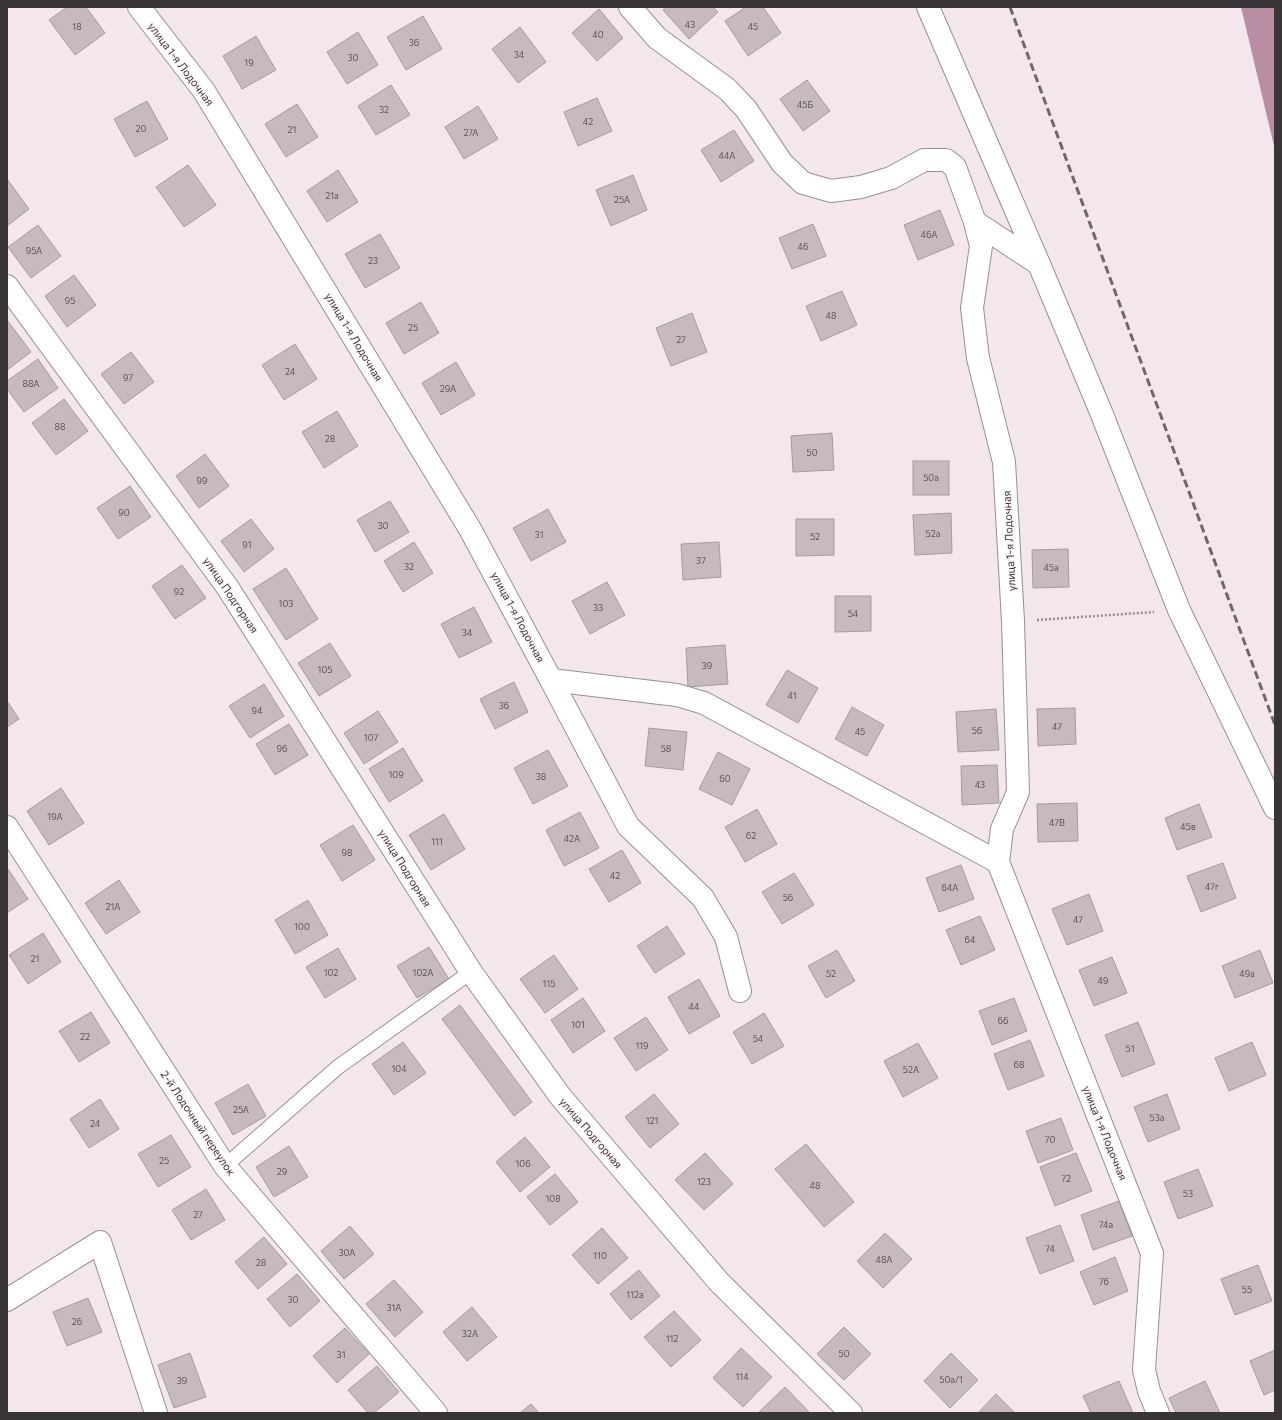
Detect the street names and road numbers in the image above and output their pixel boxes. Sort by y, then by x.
street label: улица 1-я Лодочная [146,20,217,108]
street label: улица 1-я Лодочная [323,290,386,383]
street label: улица 1-я Лодочная [999,490,1018,592]
street label: улица Подгорная [201,554,262,635]
street label: улица 1-я Лодочная [489,569,548,664]
street label: улица Подгорная [376,827,434,909]
street label: 2-й Лодочный переулок [158,1068,238,1178]
street label: улица 1-я Лодочная [1081,1084,1130,1182]
street label: улица Подгорная [557,1095,625,1170]

